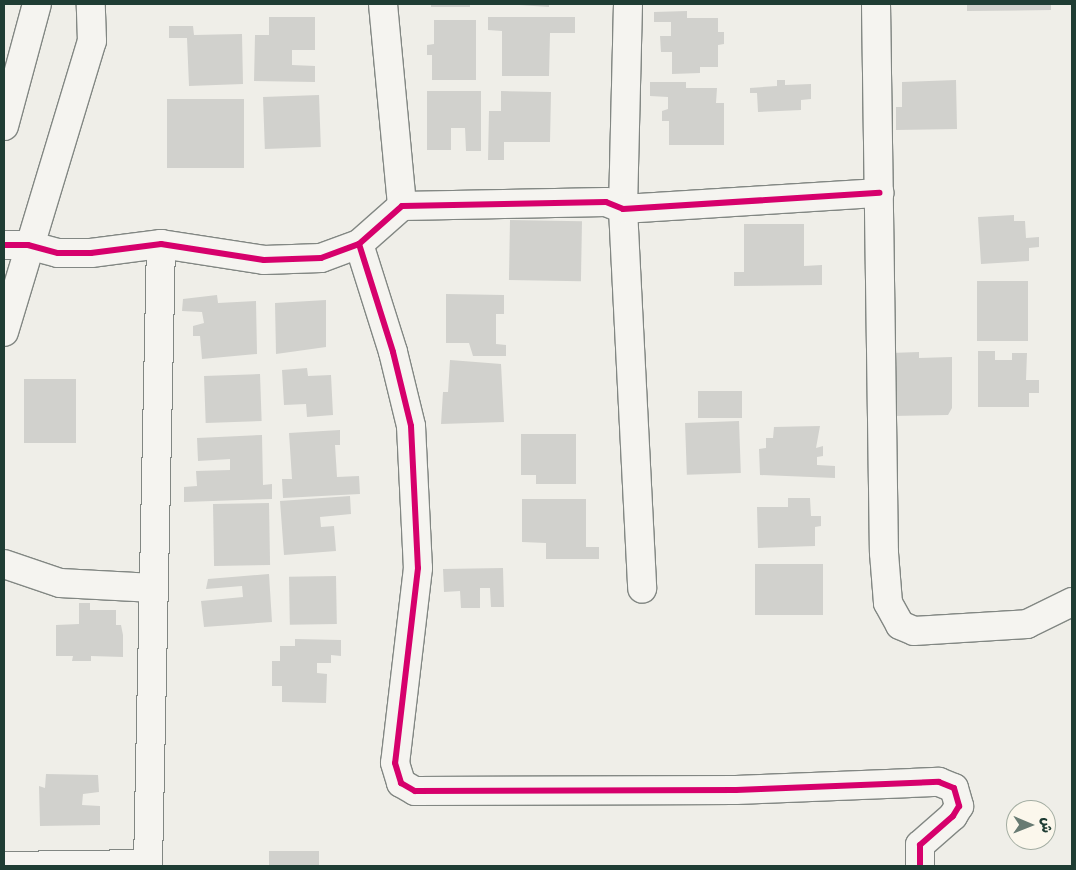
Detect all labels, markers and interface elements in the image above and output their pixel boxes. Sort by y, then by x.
north arrow [1006,800,1056,850]
text: ش [1035,817,1055,833]

